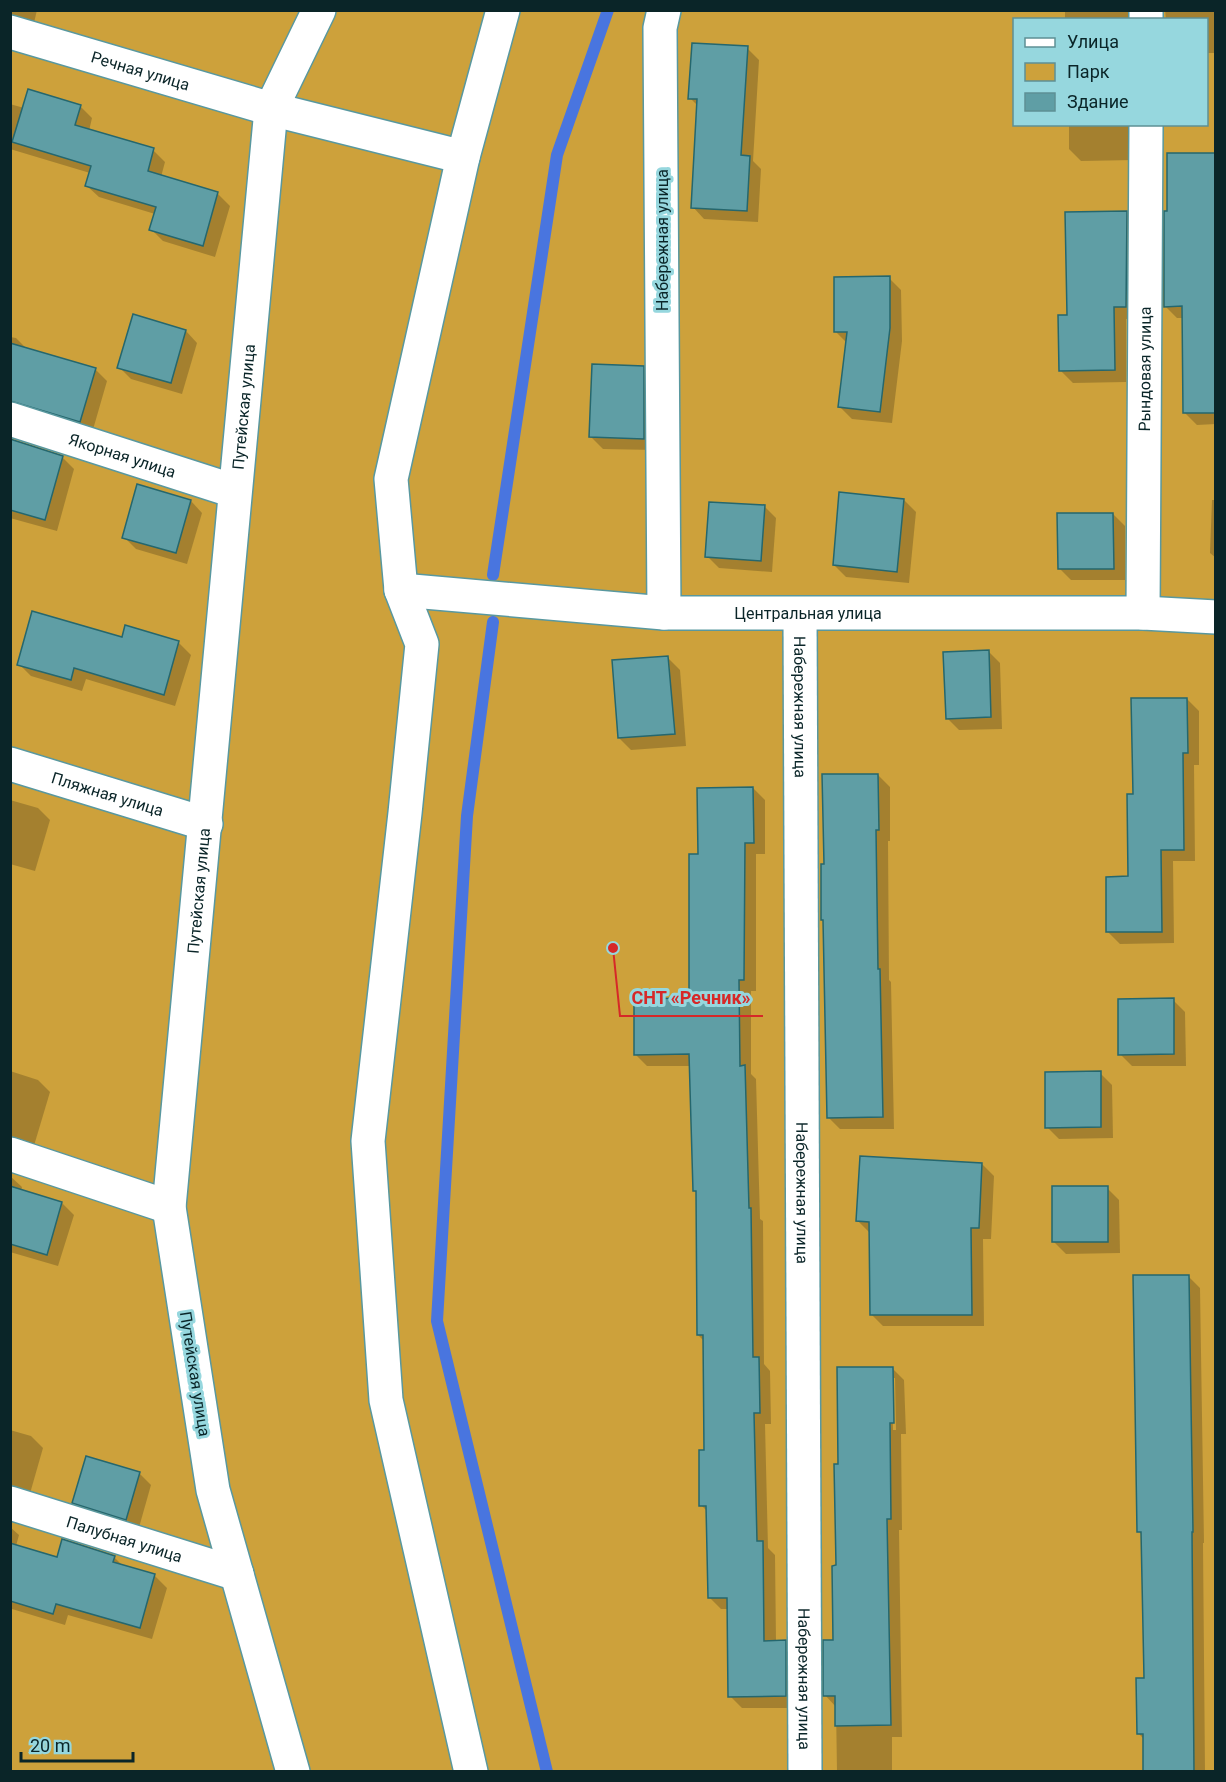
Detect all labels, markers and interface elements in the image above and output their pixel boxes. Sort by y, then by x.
legend [1013,18,1208,126]
text: Улица [1067,31,1119,52]
street label: Речная улица [89,47,192,94]
text: Парк [1067,61,1110,82]
text: Здание [1067,91,1129,112]
street label: Набережная улица [653,169,672,311]
street label: Рындовая улица [1135,306,1154,432]
street label: Путейская улица [228,343,259,471]
street label: Якорная улица [66,429,178,481]
street label: Центральная улица [734,604,882,623]
street label: Набережная улица [791,636,810,778]
street label: Пляжная улица [49,768,166,820]
street label: Путейская улица [183,827,214,955]
callout: СНТ «Речник» [620,980,763,1016]
text: СНТ «Речник» [631,987,751,1008]
street label: Набережная улица [793,1122,812,1264]
street label: Путейская улица [176,1310,214,1438]
street label: Палубная улица [64,1512,185,1566]
street label: Набережная улица [795,1608,814,1750]
scale bar [21,1725,134,1763]
text: 20 m [30,1735,70,1756]

